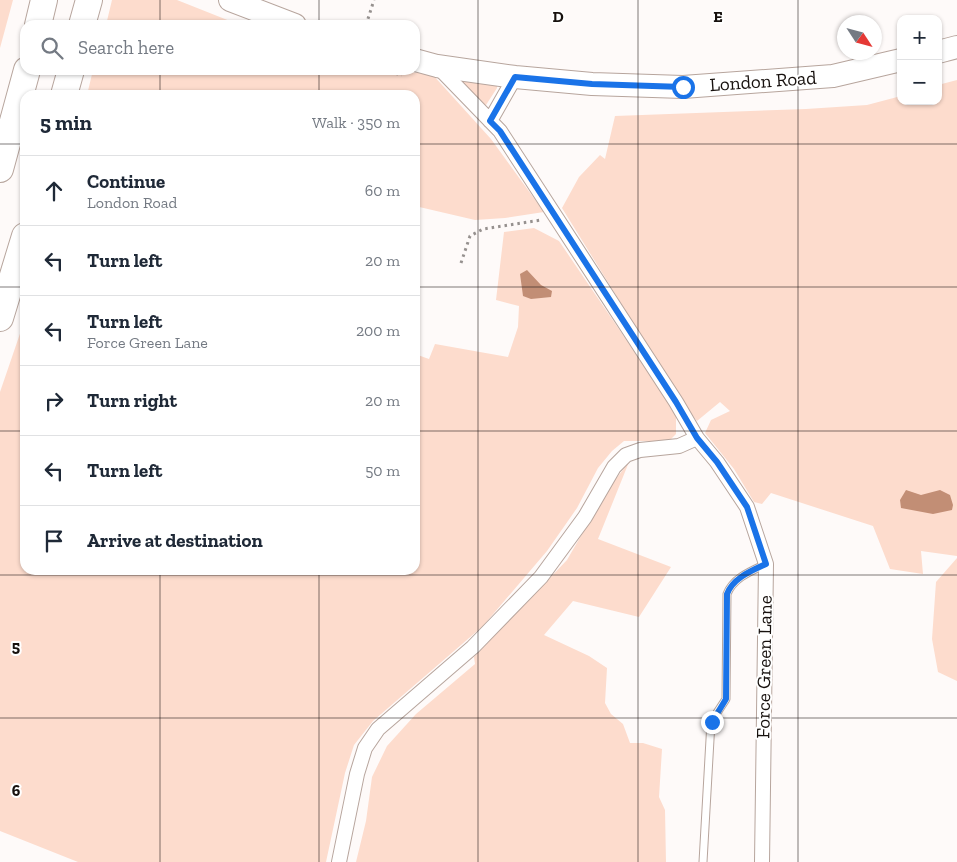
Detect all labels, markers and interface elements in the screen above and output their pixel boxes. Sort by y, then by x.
text: D [552,7,564,26]
text: E [713,7,723,26]
north arrow [837,15,882,60]
map controls [897,15,942,105]
button: + [897,15,942,60]
search box [20,20,420,75]
icon: search [38,34,66,62]
text: Search here [78,36,174,59]
button: − [897,60,942,105]
street label: London Road [709,66,818,96]
route start [672,76,695,99]
text: 5 min [40,110,92,135]
text: Walk · 350 m [312,113,400,132]
text: Continue [87,170,165,193]
icon: ahead [40,177,68,205]
text: 60 m [365,181,400,200]
text: London Road [87,193,177,212]
icon: left [40,247,68,275]
text: Turn left [87,249,162,272]
text: 20 m [365,251,400,270]
text: Turn left [87,310,162,333]
icon: left [40,317,68,345]
text: 200 m [356,321,400,340]
text: Force Green Lane [87,333,208,352]
icon: right [40,387,68,415]
text: Turn right [87,389,177,412]
text: 20 m [365,391,400,410]
icon: left [40,457,68,485]
text: Turn left [87,459,162,482]
text: 50 m [365,461,400,480]
icon: arrive [40,527,68,555]
text: Arrive at destination [87,529,263,552]
street label: Force Green Lane [751,595,777,739]
text: 5 [12,637,20,656]
route end [701,711,724,734]
text: 6 [12,781,21,800]

